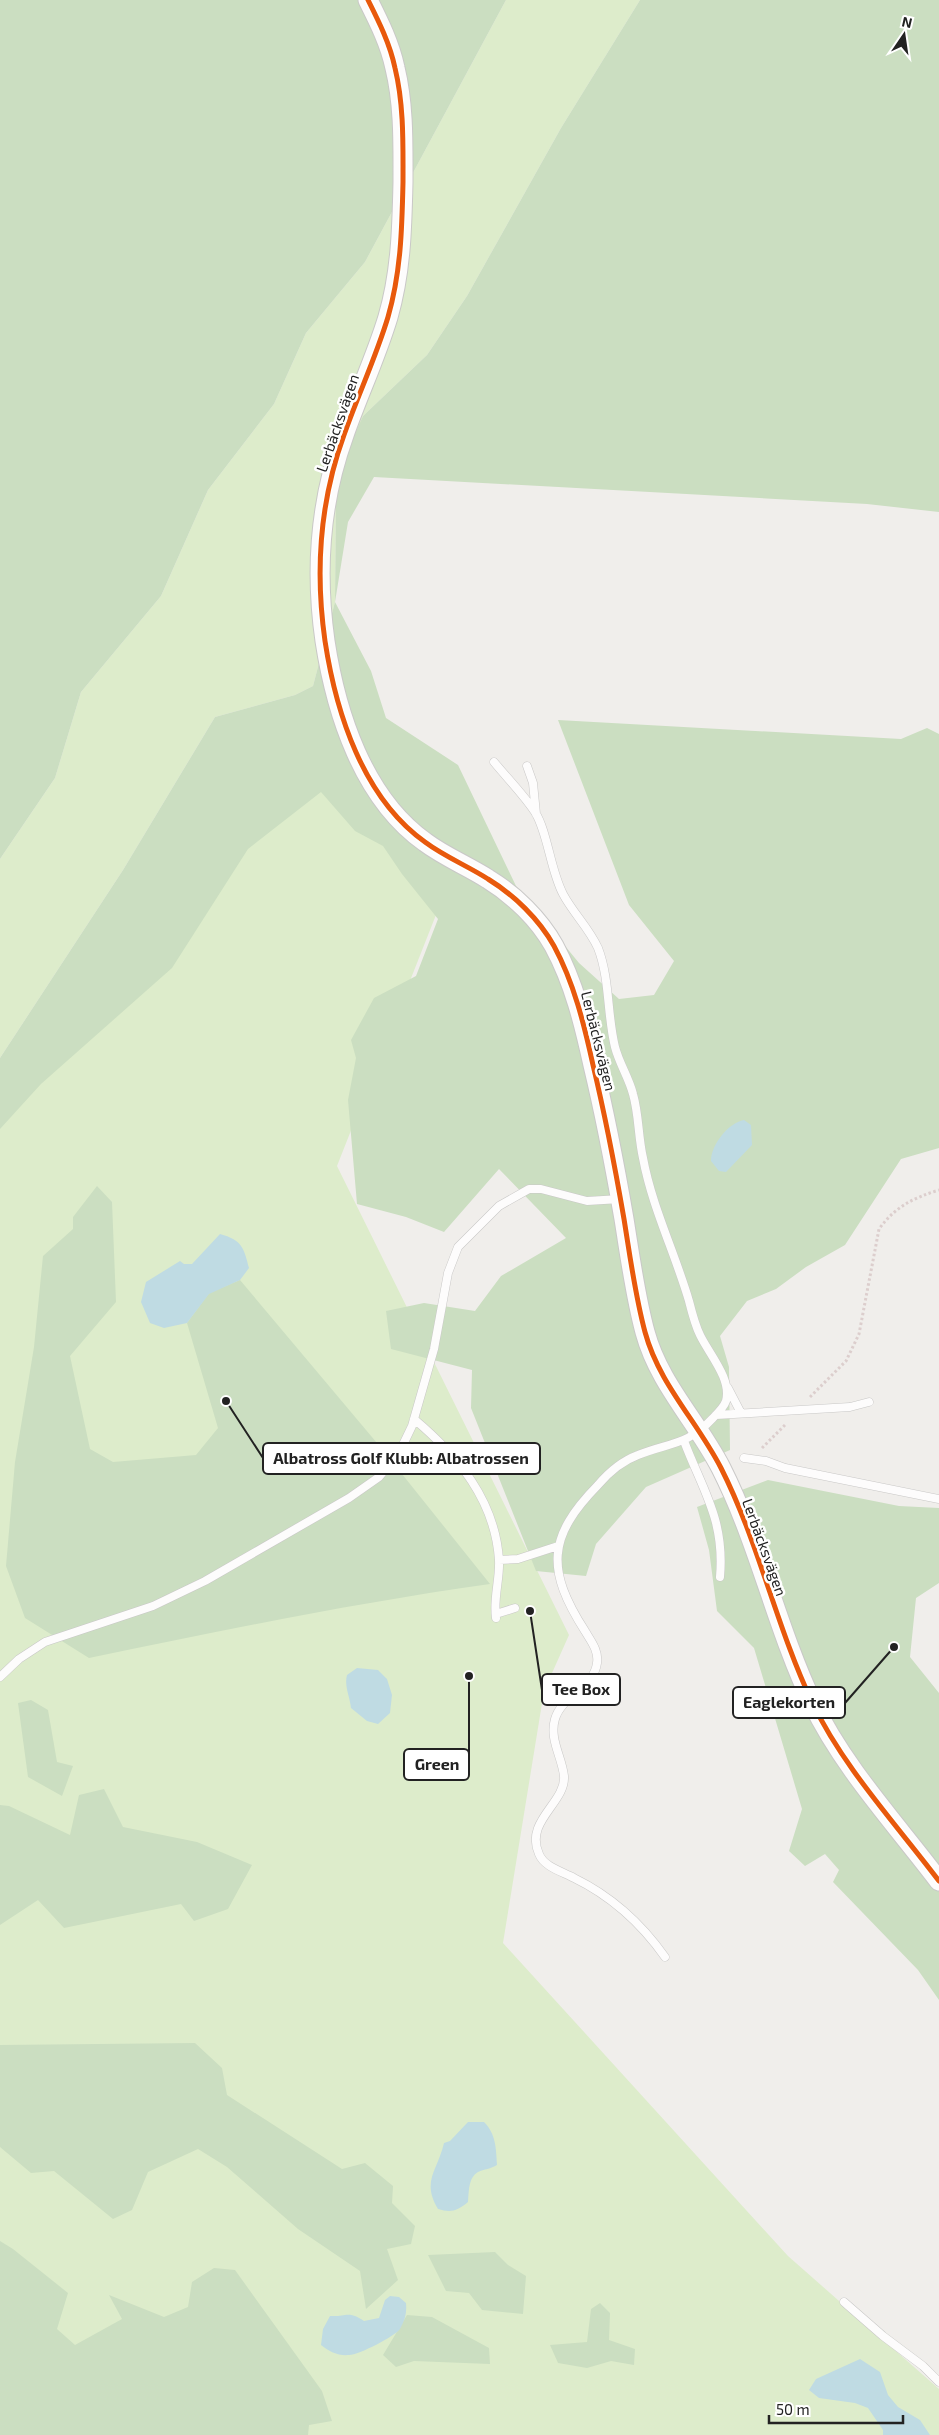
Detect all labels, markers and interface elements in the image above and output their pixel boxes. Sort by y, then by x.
north arrow [879,10,929,60]
text: N [900,12,914,31]
street label: Lerbäcksvägen [312,372,362,474]
street label: Lerbäcksvägen [578,989,620,1093]
callout: Albatross Golf Klubb: Albatrossen [263,1443,540,1474]
text: Albatross Golf Klubb: Albatrossen [273,1448,529,1467]
street label: Lerbäcksvägen [739,1496,791,1598]
callout: Tee Box [542,1674,620,1705]
text: Tee Box [552,1679,610,1698]
callout: Eaglekorten [733,1687,845,1718]
text: Eaglekorten [743,1692,835,1711]
callout: Green [404,1749,469,1780]
text: Green [415,1754,459,1773]
scale bar [769,2392,903,2424]
text: 50 m [776,2400,810,2418]

